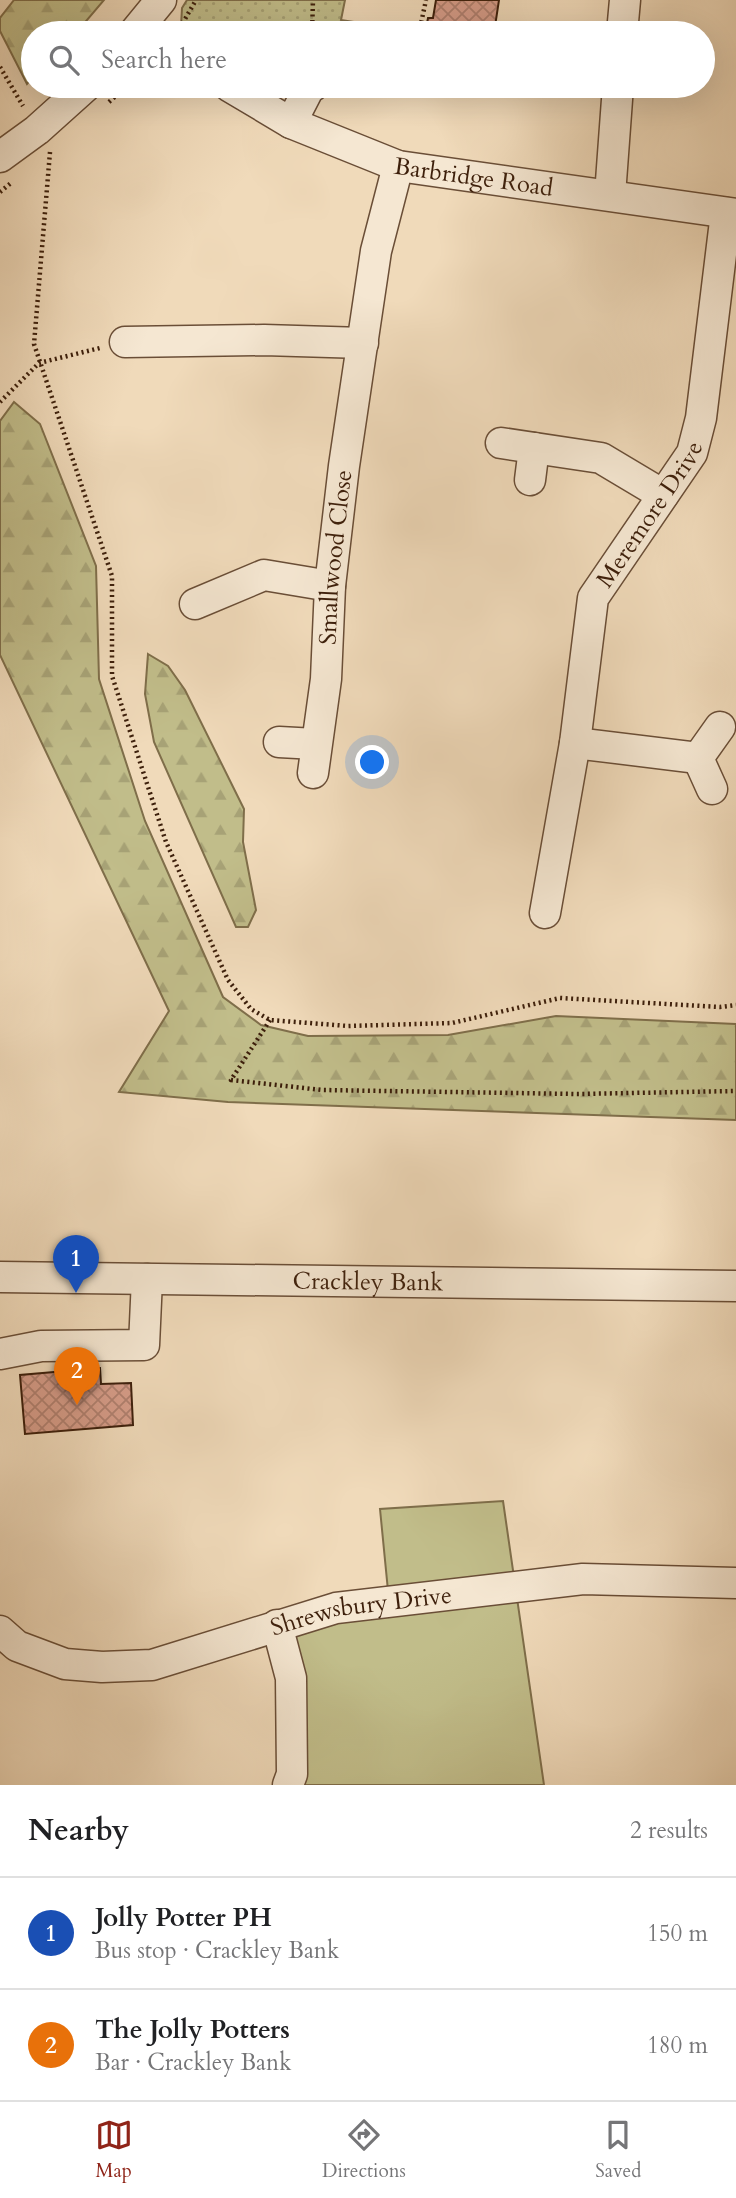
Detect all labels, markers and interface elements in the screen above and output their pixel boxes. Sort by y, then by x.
search box [21,21,715,98]
icon: search [45,41,83,79]
text: Search here [101,42,227,77]
street label: Barbridge Road [392,150,556,205]
street label: Meremore Drive [589,438,711,594]
street label: Smallwood Close [311,468,360,646]
your location [355,745,389,779]
pin: 1 [53,1235,99,1293]
street label: Crackley Bank [292,1265,444,1299]
pin: 2 [54,1347,100,1405]
street label: Shrewsbury Drive [266,1579,454,1644]
text: Nearby [28,1810,129,1851]
text: 2 results [630,1815,708,1846]
text: Jolly Potter PH [95,1900,272,1935]
text: 1 [45,1918,57,1949]
text: 150 m [647,1918,708,1949]
text: Bus stop · Crackley Bank [95,1935,339,1966]
text: The Jolly Potters [95,2012,290,2047]
text: 2 [45,2030,57,2061]
text: 180 m [647,2030,708,2061]
text: Bar · Crackley Bank [95,2047,291,2078]
tab: Map [95,2116,133,2184]
tab: Directions [322,2116,406,2184]
tab: Saved [595,2116,641,2184]

